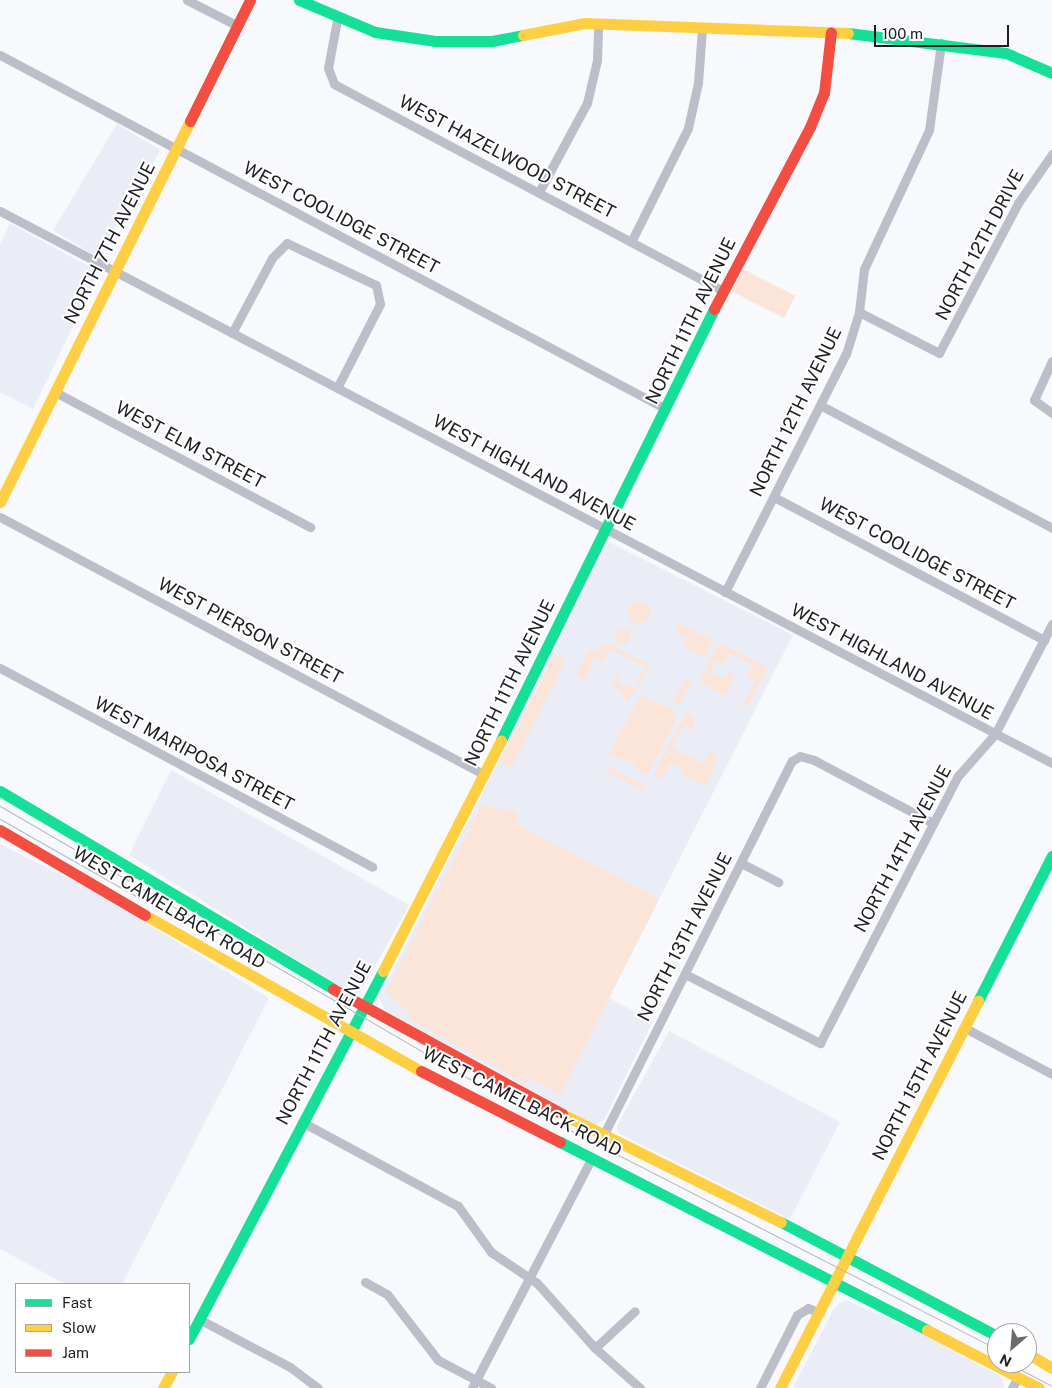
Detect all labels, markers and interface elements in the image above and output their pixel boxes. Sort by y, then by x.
scale bar [877,15,1012,47]
text: 100 m [882,25,923,42]
street label: WEST HAZELWOOD STREET [395,91,619,223]
street label: WEST COOLIDGE STREET [239,157,443,279]
street label: NORTH 7TH AVENUE [60,159,160,327]
street label: NORTH 12TH DRIVE [931,166,1029,324]
street label: NORTH 11TH AVENUE [641,234,741,408]
street label: NORTH 12TH AVENUE [746,324,846,500]
street label: WEST ELM STREET [112,397,268,493]
street label: WEST HIGHLAND AVENUE [429,410,639,536]
street label: WEST COOLIDGE STREET [815,493,1019,615]
street label: WEST PIERSON STREET [154,573,346,689]
street label: NORTH 11TH AVENUE [460,596,560,770]
street label: WEST HIGHLAND AVENUE [787,599,997,725]
street label: WEST MARIPOSA STREET [91,692,297,816]
street label: NORTH 14TH AVENUE [850,762,956,936]
street label: WEST CAMELBACK ROAD [69,842,269,974]
street label: NORTH 13TH AVENUE [633,849,737,1025]
street label: NORTH 11TH AVENUE [272,957,376,1129]
street label: NORTH 15TH AVENUE [868,988,972,1164]
street label: WEST CAMELBACK ROAD [419,1042,625,1162]
legend [15,1283,190,1373]
text: Fast [62,1294,92,1311]
text: Slow [62,1319,96,1336]
north arrow [987,1323,1037,1373]
text: Jam [62,1344,89,1361]
text: N [997,1351,1014,1370]

